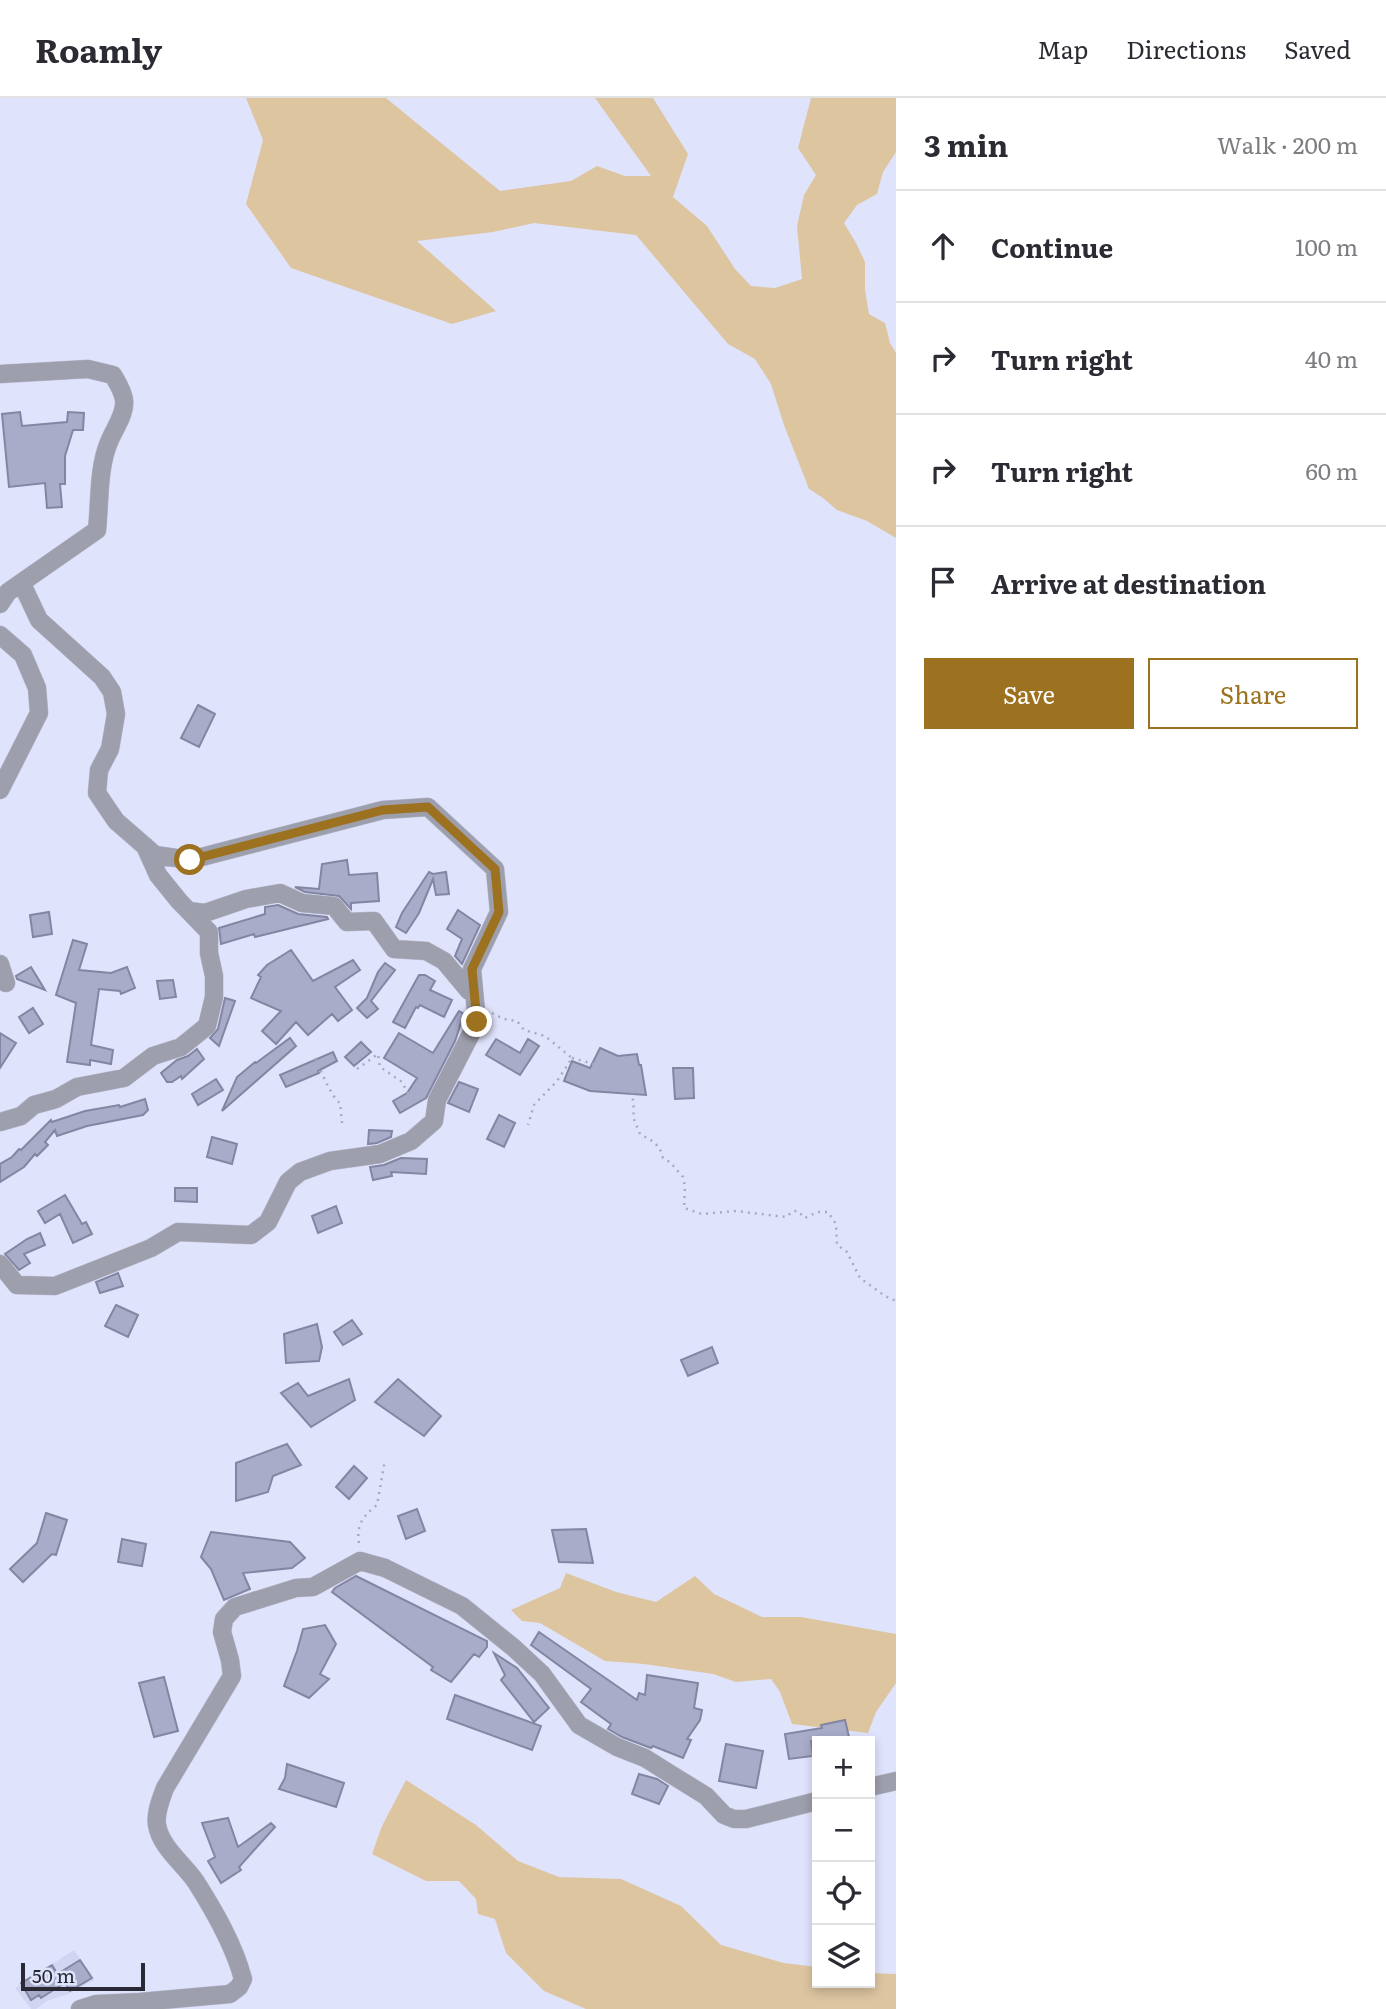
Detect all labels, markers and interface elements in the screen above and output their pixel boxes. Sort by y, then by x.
text: Roamly [35,24,162,73]
text: Map [1037,31,1088,66]
text: Directions [1126,31,1246,66]
text: Saved [1284,31,1351,66]
text: 3 min [924,122,1008,166]
text: Walk · 200 m [1217,127,1358,161]
icon: ahead [924,227,962,265]
text: Continue [991,227,1113,266]
text: 100 m [1295,229,1358,263]
icon: right [924,339,962,377]
text: Turn right [991,339,1133,378]
text: 40 m [1305,341,1358,375]
icon: right [924,451,962,489]
text: Turn right [991,451,1133,490]
text: 60 m [1305,453,1358,487]
icon: arrive [924,563,962,601]
text: Arrive at destination [991,563,1266,602]
button: Save [924,658,1134,729]
button: Share [1148,658,1358,729]
route start [174,844,205,875]
route end [461,1006,492,1037]
map controls [812,1736,875,1988]
button: + [812,1736,875,1799]
button: − [812,1799,875,1862]
button: locate [812,1862,875,1925]
button: layers [812,1925,875,1988]
scale bar [21,1960,145,1992]
text: 50 m [32,1961,75,1989]

